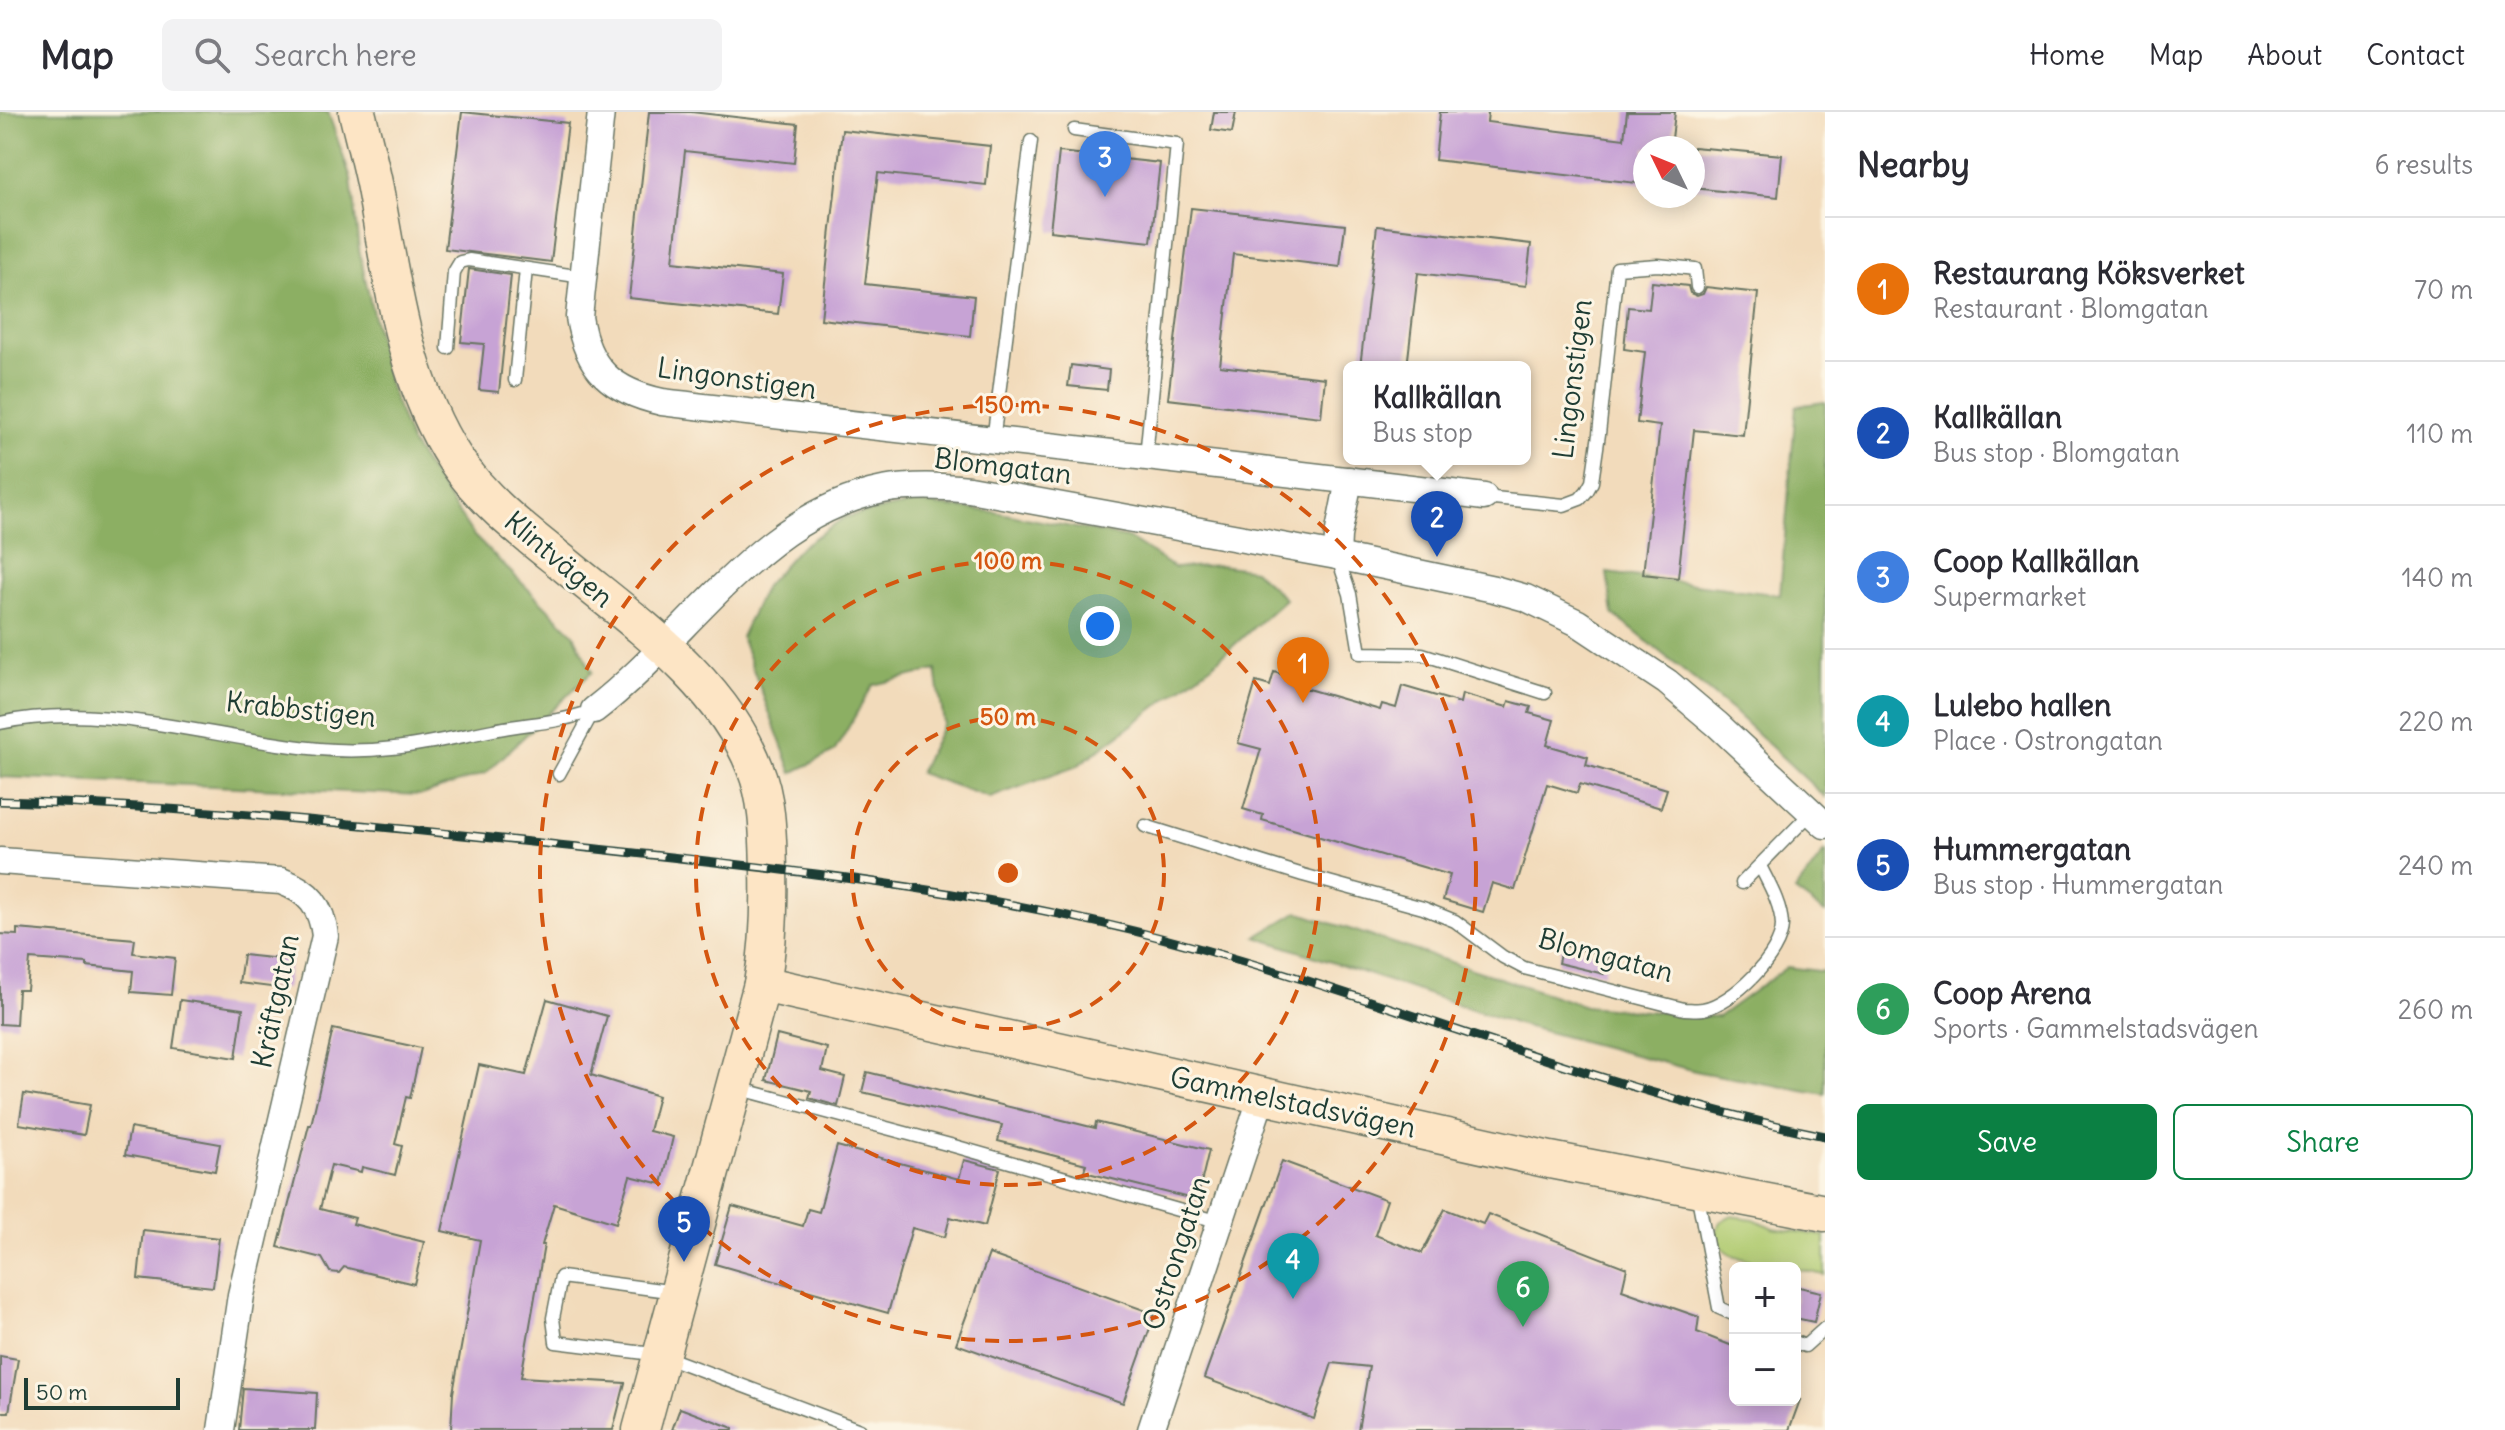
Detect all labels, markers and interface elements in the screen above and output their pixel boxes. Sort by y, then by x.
search box [162,19,722,91]
text: Map [40,32,114,79]
icon: search [190,33,234,77]
text: Search here [254,36,417,74]
text: Home [2029,37,2105,73]
text: Map [2149,37,2203,73]
text: About [2247,37,2322,73]
text: Contact [2366,37,2465,73]
pin: 3 [1079,131,1131,197]
north arrow [1633,136,1705,208]
text: Nearby [1857,143,1970,186]
text: 6 results [2375,148,2473,181]
text: Restaurang Köksverket [1933,254,2245,292]
text: 1 [1878,273,1888,306]
text: 70 m [2414,273,2473,306]
text: Restaurant · Blomgatan [1933,292,2209,325]
street label: Lingonstigen [1544,297,1600,461]
street label: Lingonstigen [655,349,819,407]
popup [1343,361,1531,465]
text: Kallkällan [1372,378,1502,416]
text: 150 m [975,389,1041,419]
text: Kallkällan [1933,398,2062,436]
text: Bus stop [1372,416,1473,449]
text: 2 [1876,417,1890,450]
text: 110 m [2406,417,2473,450]
text: Bus stop · Blomgatan [1933,436,2180,469]
street label: Blomgatan [932,440,1074,492]
pin: 2 [1411,491,1463,557]
street label: Klintvägen [497,503,621,615]
text: Coop Kallkällan [1933,542,2139,580]
text: 100 m [974,545,1042,575]
text: 3 [1876,561,1890,594]
text: 140 m [2402,561,2473,594]
text: Supermarket [1933,580,2086,613]
your location [1080,606,1120,646]
pin: 1 [1277,637,1329,703]
street label: Krabbstigen [224,683,378,735]
text: Lulebo hallen [1933,686,2111,724]
text: 50 m [980,701,1036,731]
text: 4 [1875,705,1891,738]
text: 220 m [2398,705,2473,738]
text: Place · Ostrongatan [1933,724,2163,757]
text: Hummergatan [1933,830,2131,868]
text: 5 [1876,849,1890,882]
text: 240 m [2398,849,2473,882]
centre of rings [994,859,1022,887]
text: Bus stop · Hummergatan [1933,868,2223,901]
street label: Blomgatan [1535,920,1677,990]
street label: Kräftgatan [243,931,307,1071]
text: Coop Arena [1933,974,2092,1012]
text: 6 [1875,993,1891,1026]
text: 260 m [2398,993,2473,1026]
text: Sports · Gammelstadsvägen [1933,1012,2259,1045]
street label: Gammelstadsvägen [1167,1058,1419,1146]
button: Save [1857,1104,2157,1180]
button: Share [2173,1104,2473,1180]
street label: Ostrongatan [1134,1171,1218,1335]
pin: 5 [658,1196,710,1262]
pin: 4 [1267,1233,1319,1299]
pin: 6 [1497,1261,1549,1327]
map controls [1729,1262,1801,1406]
button: + [1729,1262,1801,1334]
button: − [1729,1334,1801,1406]
scale bar [24,1374,180,1410]
text: 50 m [36,1378,88,1406]

